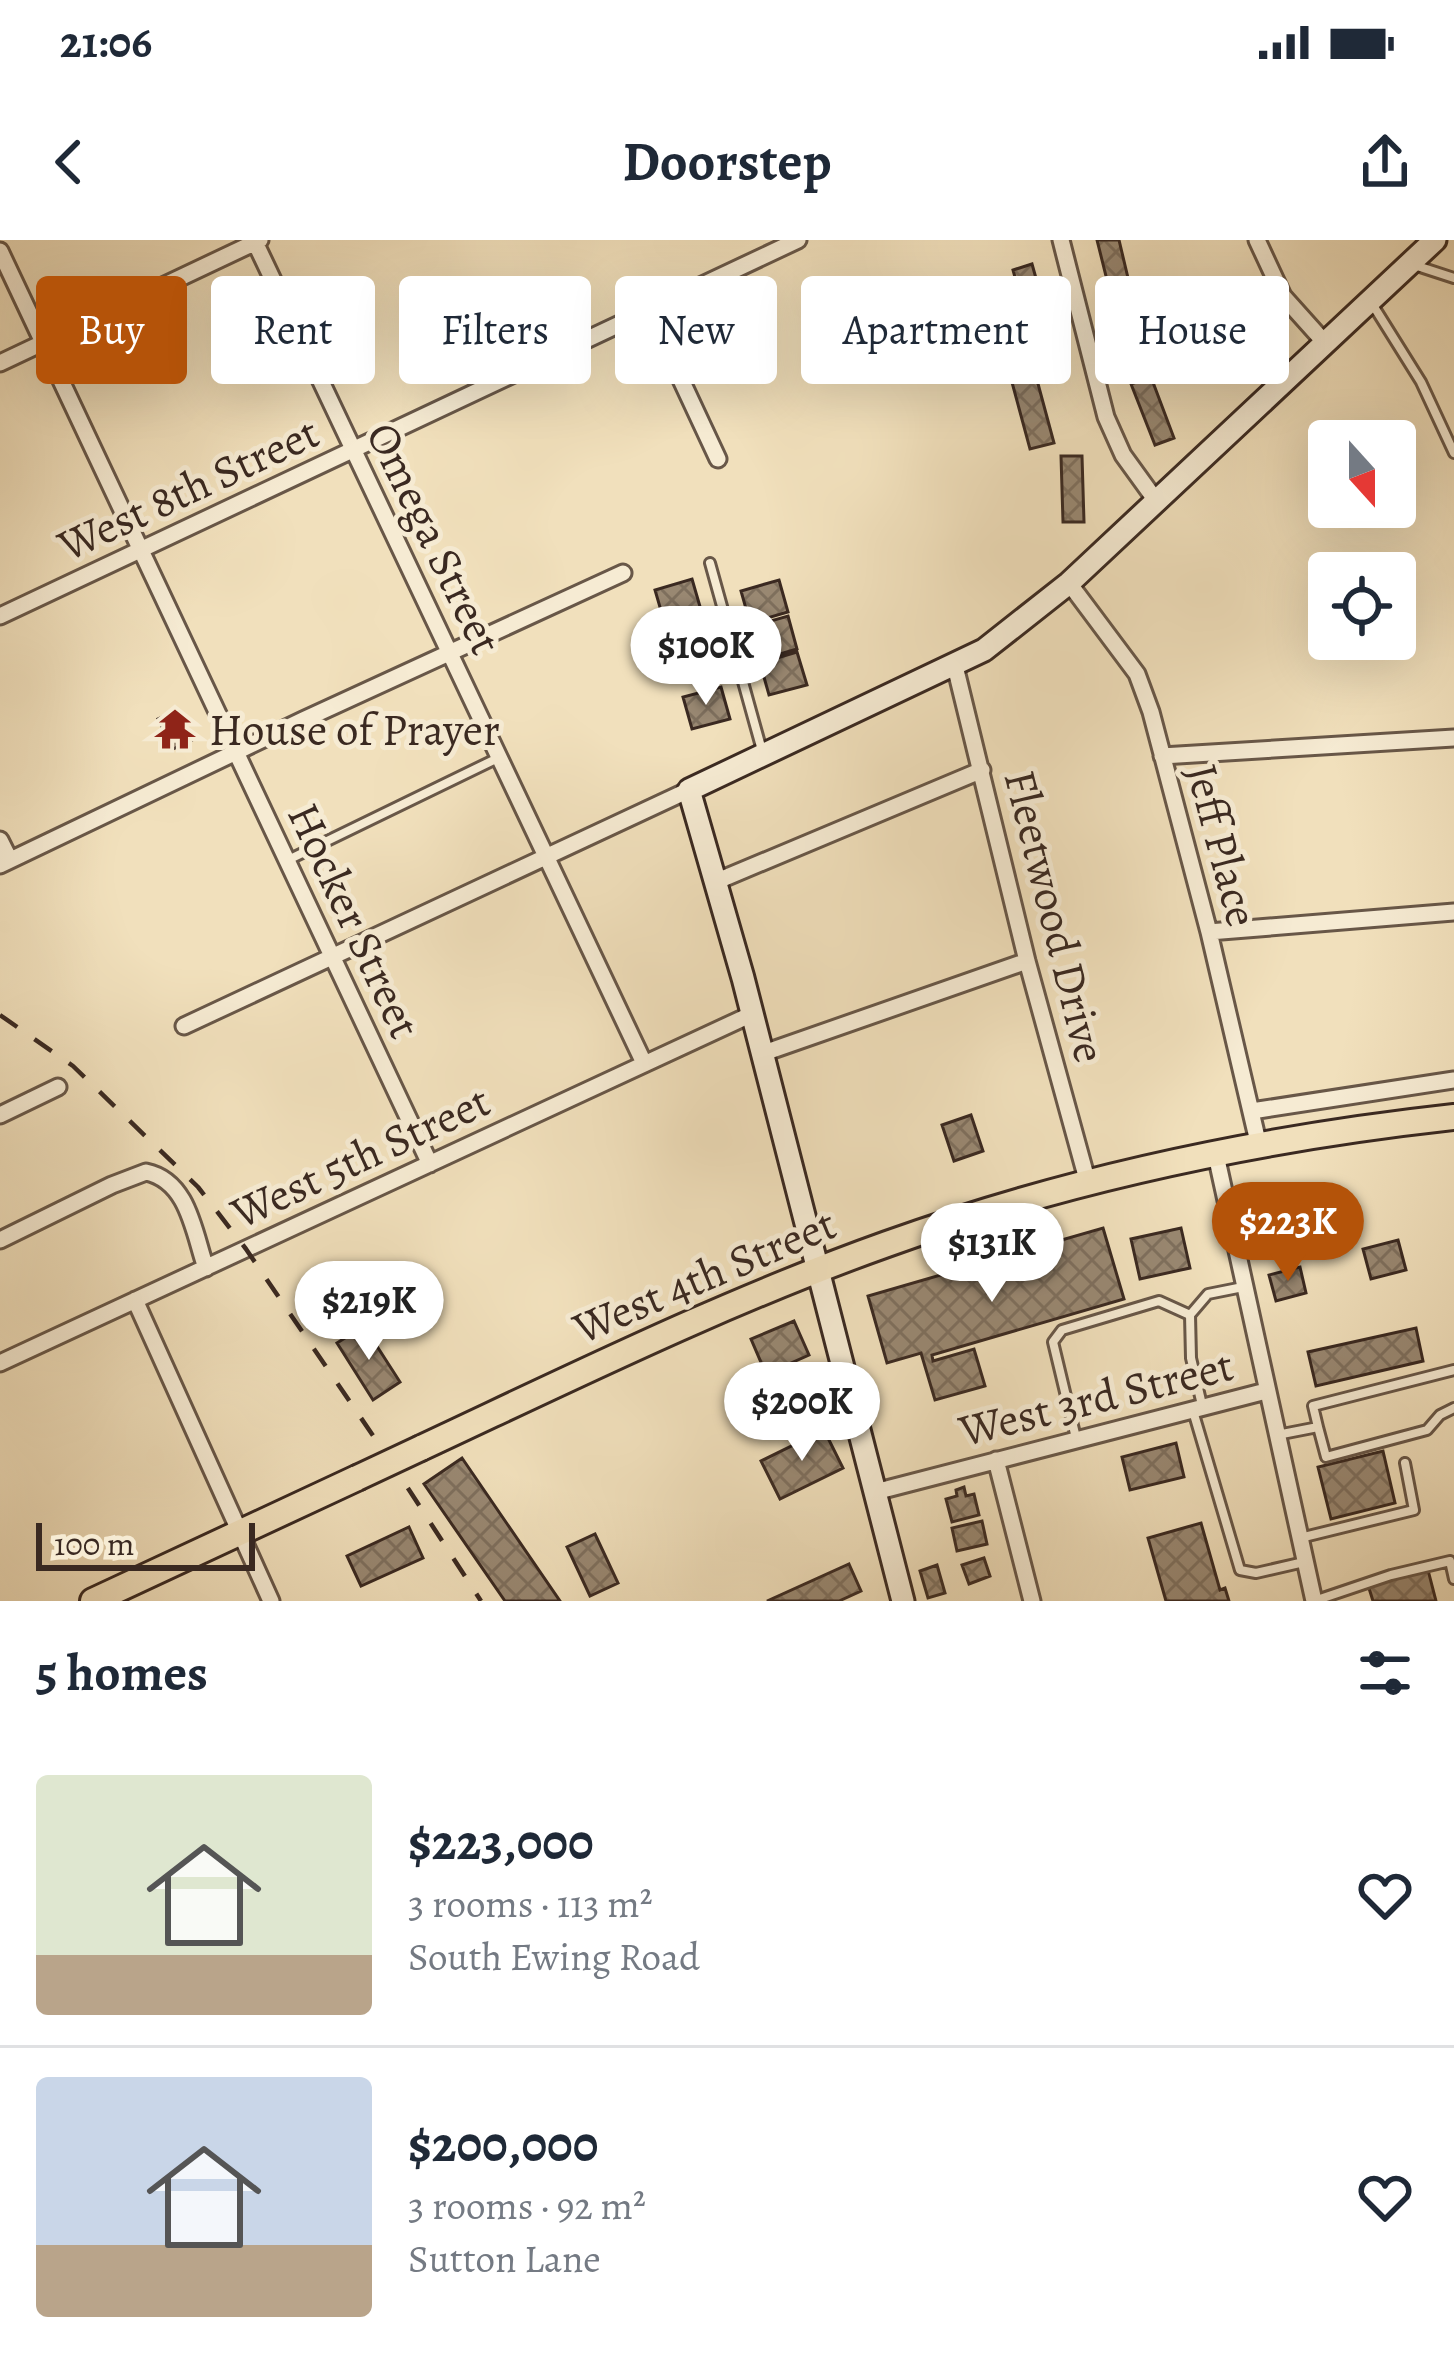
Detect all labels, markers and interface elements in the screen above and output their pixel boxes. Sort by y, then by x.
text: 21:06 [60,11,152,73]
text: Doorstep [622,125,832,199]
icon: back [36,129,102,195]
icon: share [1352,129,1418,195]
chip: Buy [36,276,187,384]
chip: Rent [211,276,375,384]
chip: Filters [399,276,591,384]
chip: New [615,276,777,384]
chip: Apartment [801,276,1071,384]
chip: House [1095,276,1289,384]
street label: West 8th Street [47,401,329,577]
street label: Omega Street [351,412,517,665]
north arrow [1308,420,1416,528]
map controls [1308,420,1416,660]
button: locate [1308,552,1416,660]
pin: $100K [622,606,790,708]
text: $100K [658,618,755,671]
place label: House of Prayer [209,699,500,761]
temple icon: House of Prayer [152,706,198,752]
street label: Jeff Place [1171,757,1273,933]
street label: Fleetwood Drive [989,764,1121,1069]
street label: Hocker Street [273,793,436,1048]
street label: West 5th Street [220,1070,500,1244]
pin: $223K [1204,1182,1372,1284]
street label: West 4th Street [563,1193,845,1359]
text: $223K [1239,1194,1337,1247]
pin: $131K [908,1203,1076,1305]
text: $131K [948,1215,1036,1268]
pin: $219K [285,1261,453,1363]
text: $219K [322,1273,416,1326]
street label: West 3rd Street [952,1334,1240,1462]
pin: $200K [718,1362,886,1464]
text: $200K [751,1374,853,1427]
scale bar [36,1517,255,1570]
text: 100 m [54,1521,134,1566]
text: 5 homes [36,1638,208,1708]
icon: filters [1352,1640,1418,1706]
text: $223,000 [408,1807,594,1877]
icon: home [132,1823,276,1967]
icon: heart [1352,1862,1418,1928]
text: 3 rooms · 113 m² [408,1877,653,1930]
text: South Ewing Road [408,1930,700,1983]
text: $200,000 [408,2109,598,2179]
icon: home [132,2125,276,2269]
icon: heart [1352,2164,1418,2230]
text: 3 rooms · 92 m² [408,2179,646,2232]
text: Sutton Lane [408,2232,601,2285]

